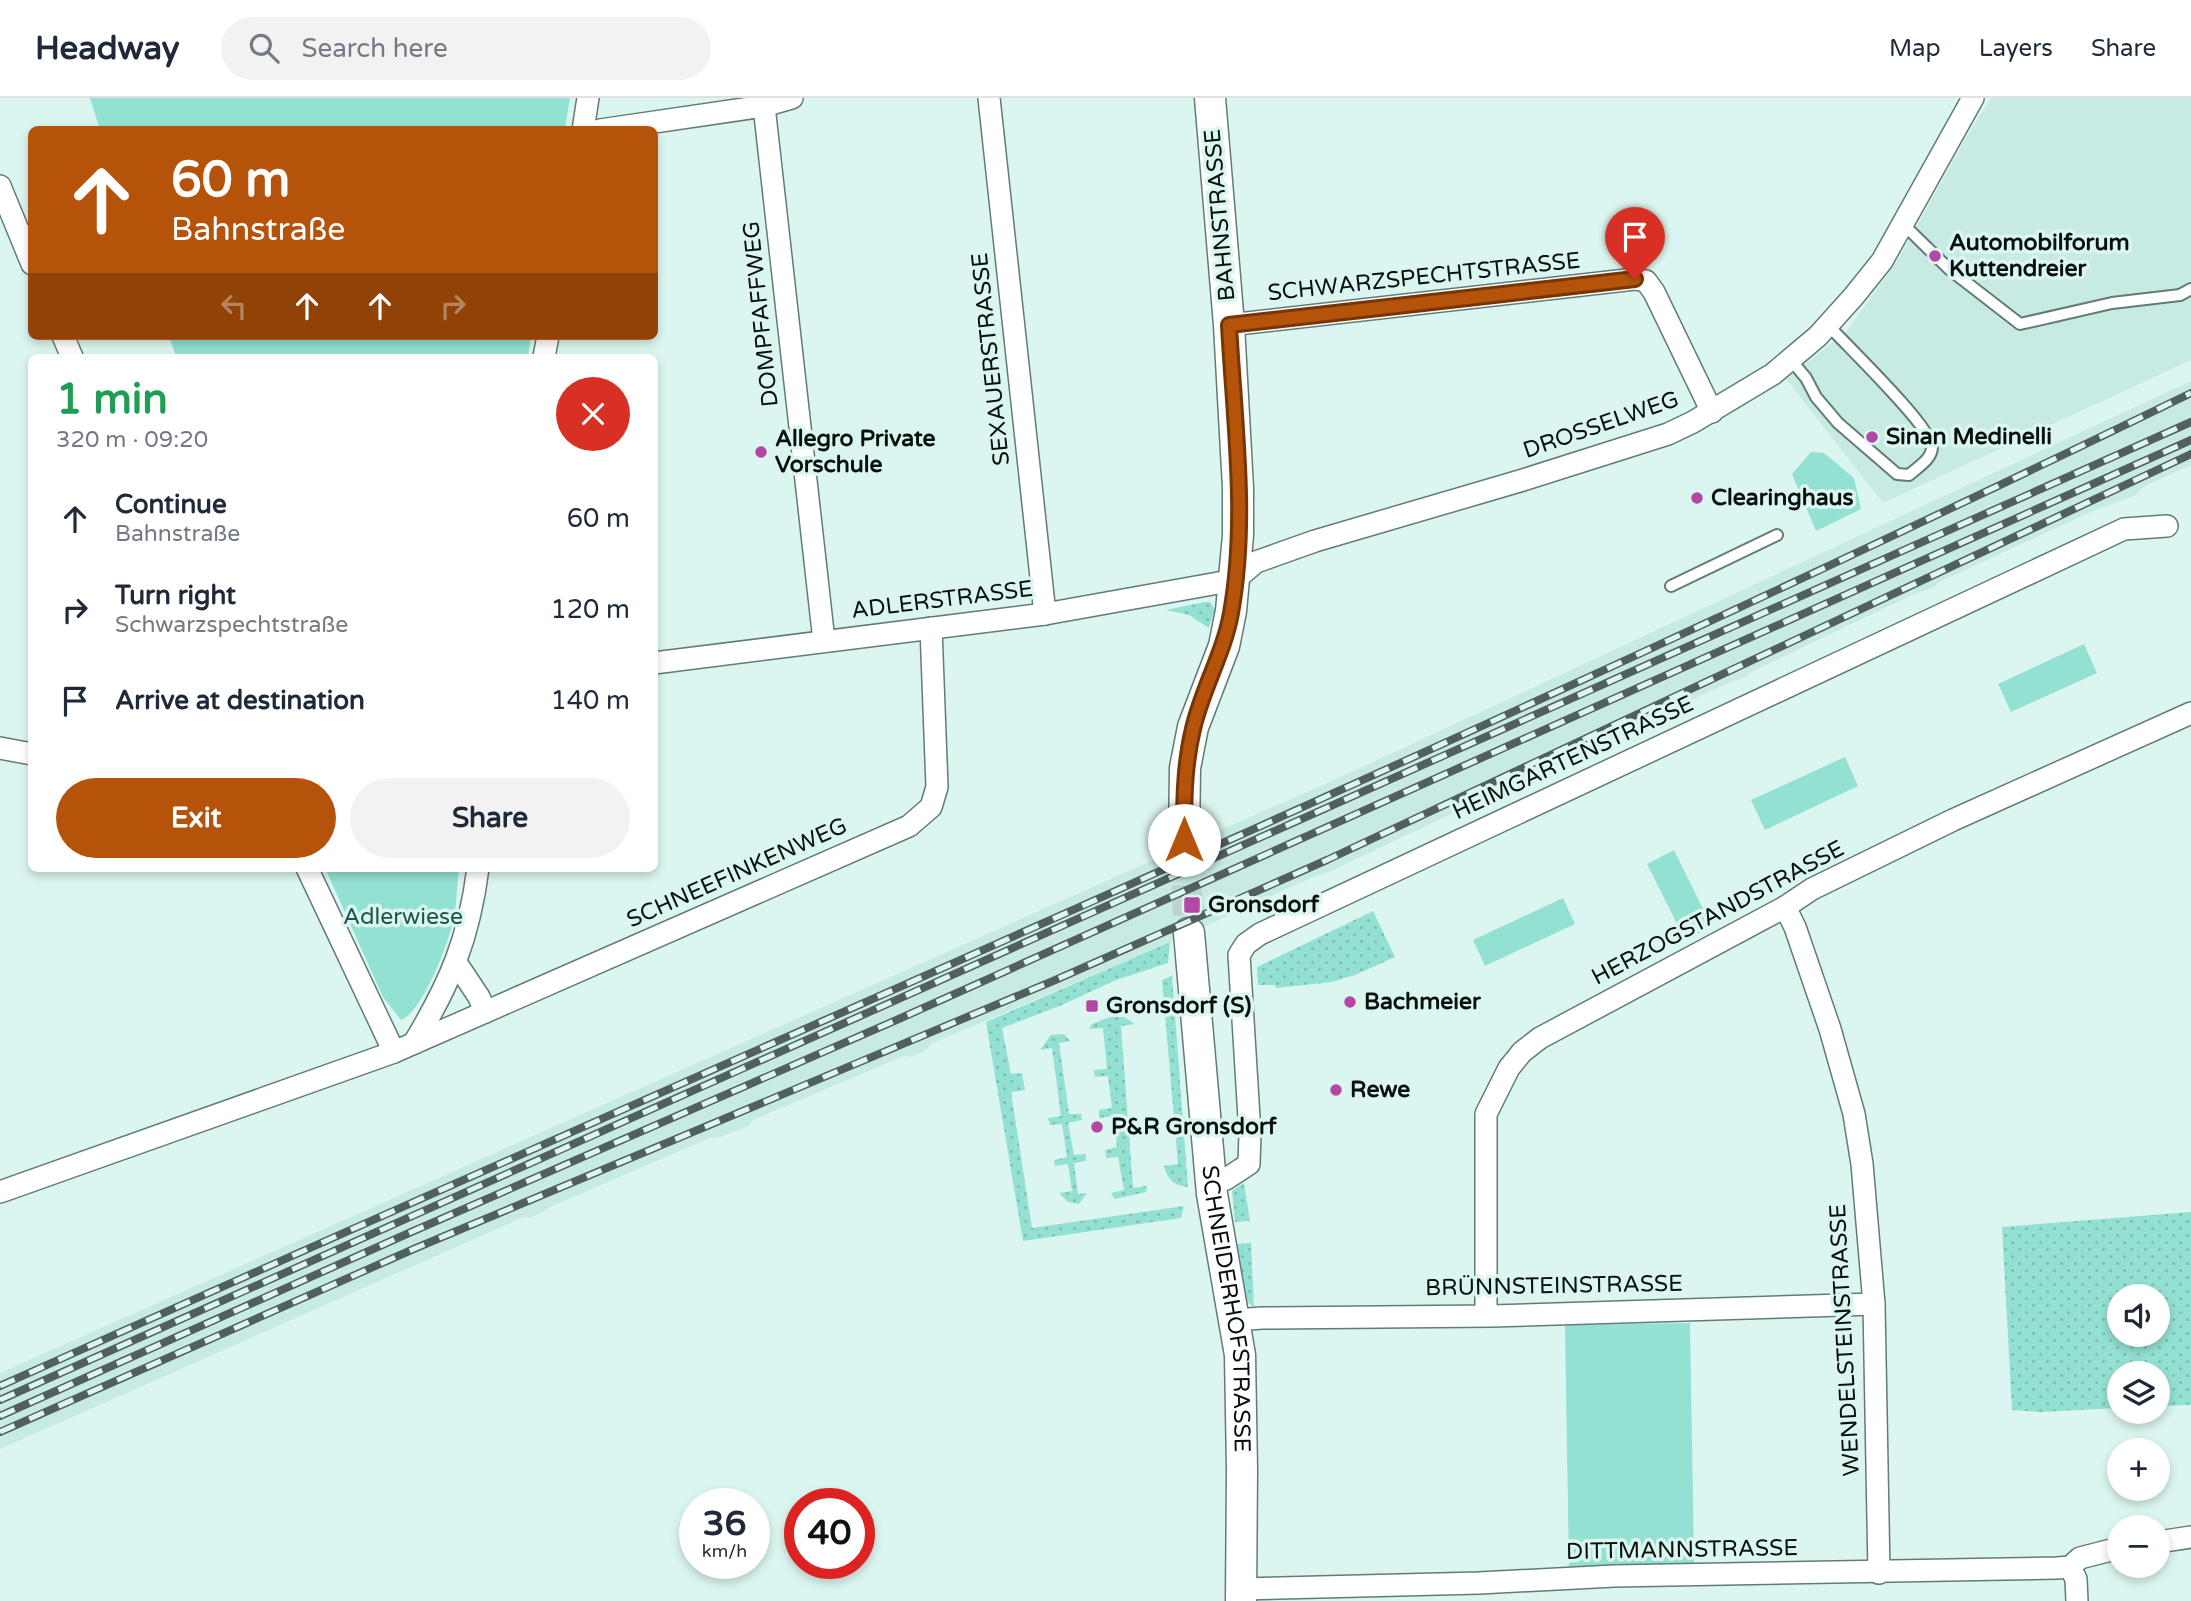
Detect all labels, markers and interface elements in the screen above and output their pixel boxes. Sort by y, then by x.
search box [221,17,711,80]
text: Headway [35,29,179,68]
icon: search [245,29,283,67]
text: Search here [301,33,448,64]
text: Map [1889,34,1941,63]
text: Layers [1979,34,2053,63]
text: Share [2091,34,2156,63]
street label: BAHNSTRASSE [1199,128,1241,302]
text: 60 m [171,151,290,210]
icon: ahead [56,154,147,245]
pin [1605,207,1665,279]
text: Bahnstraße [171,211,345,249]
icon: arrive [1616,218,1654,256]
street label: DOMPFAFFWEG [737,220,785,408]
place label: Automobilforum Kuttendreier [1949,229,2130,283]
street label: SCHWARZSPECHTSTRASSE [1266,247,1582,307]
marker: Automobilforum Kuttendreier [1927,248,1943,264]
street label: SEXAUERSTRASSE [966,251,1016,467]
icon: left [215,287,253,325]
icon: ahead [288,287,326,325]
icon: ahead [361,287,399,325]
icon: right [434,287,472,325]
text: 1 min [56,374,168,425]
button: close [556,377,630,451]
street label: DROSSELWEG [1519,385,1683,465]
place label: Sinan Medinelli [1886,423,2052,451]
place label: Allegro Private Vorschule [775,425,936,479]
text: 320 m · 09:20 [56,426,208,454]
marker: Sinan Medinelli [1864,429,1880,445]
marker: Allegro Private Vorschule [753,444,769,460]
place label: Clearinghaus [1711,484,1854,512]
text: Continue [115,489,227,520]
marker: Clearinghaus [1689,490,1705,506]
icon: ahead [56,500,94,538]
text: 60 m [567,503,630,534]
text: Bahnstraße [115,520,240,548]
street label: ADLERSTRASSE [850,575,1034,625]
text: Turn right [115,580,236,611]
icon: right [56,591,94,629]
text: 120 m [550,594,630,625]
text: Schwarzspechtstraße [115,611,348,639]
icon: arrive [56,682,94,720]
text: Arrive at destination [115,685,365,716]
text: 140 m [550,685,630,716]
street label: HEIMGARTENSTRASSE [1448,690,1698,826]
button: Exit [56,778,336,858]
button: Share [350,778,630,858]
position arrow [1147,803,1221,877]
street label: SCHNEEFINKENWEG [623,812,851,934]
street label: HERZOGSTANDSTRASSE [1587,834,1849,992]
place label: Gronsdorf [1208,891,1320,919]
marker: Gronsdorf [1182,895,1202,915]
park label: Adlerwiese [343,903,463,931]
place label: Bachmeier [1364,988,1482,1016]
place label: Gronsdorf (S) [1106,992,1252,1020]
marker: Bachmeier [1342,994,1358,1010]
marker: Gronsdorf (S) [1084,998,1100,1014]
place label: Rewe [1350,1076,1410,1104]
marker: Rewe [1328,1082,1344,1098]
place label: P&R Gronsdorf [1111,1113,1278,1141]
marker: P&R Gronsdorf [1089,1119,1105,1135]
street label: SCHNEIDERHOFSTRASSE [1196,1164,1256,1453]
street label: WENDELSTEINSTRASSE [1824,1203,1866,1477]
street label: BRÜNNSTEINSTRASSE [1425,1270,1683,1302]
map controls [2107,1284,2170,1578]
button: sound [2107,1284,2170,1347]
button: layers [2107,1361,2170,1424]
button: + [2107,1438,2170,1501]
speed limit sign: 40 [784,1488,875,1579]
text: 36 [703,1503,746,1545]
button: − [2107,1515,2170,1578]
street label: DITTMANNSTRASSE [1566,1534,1798,1566]
text: km/h [702,1540,747,1562]

